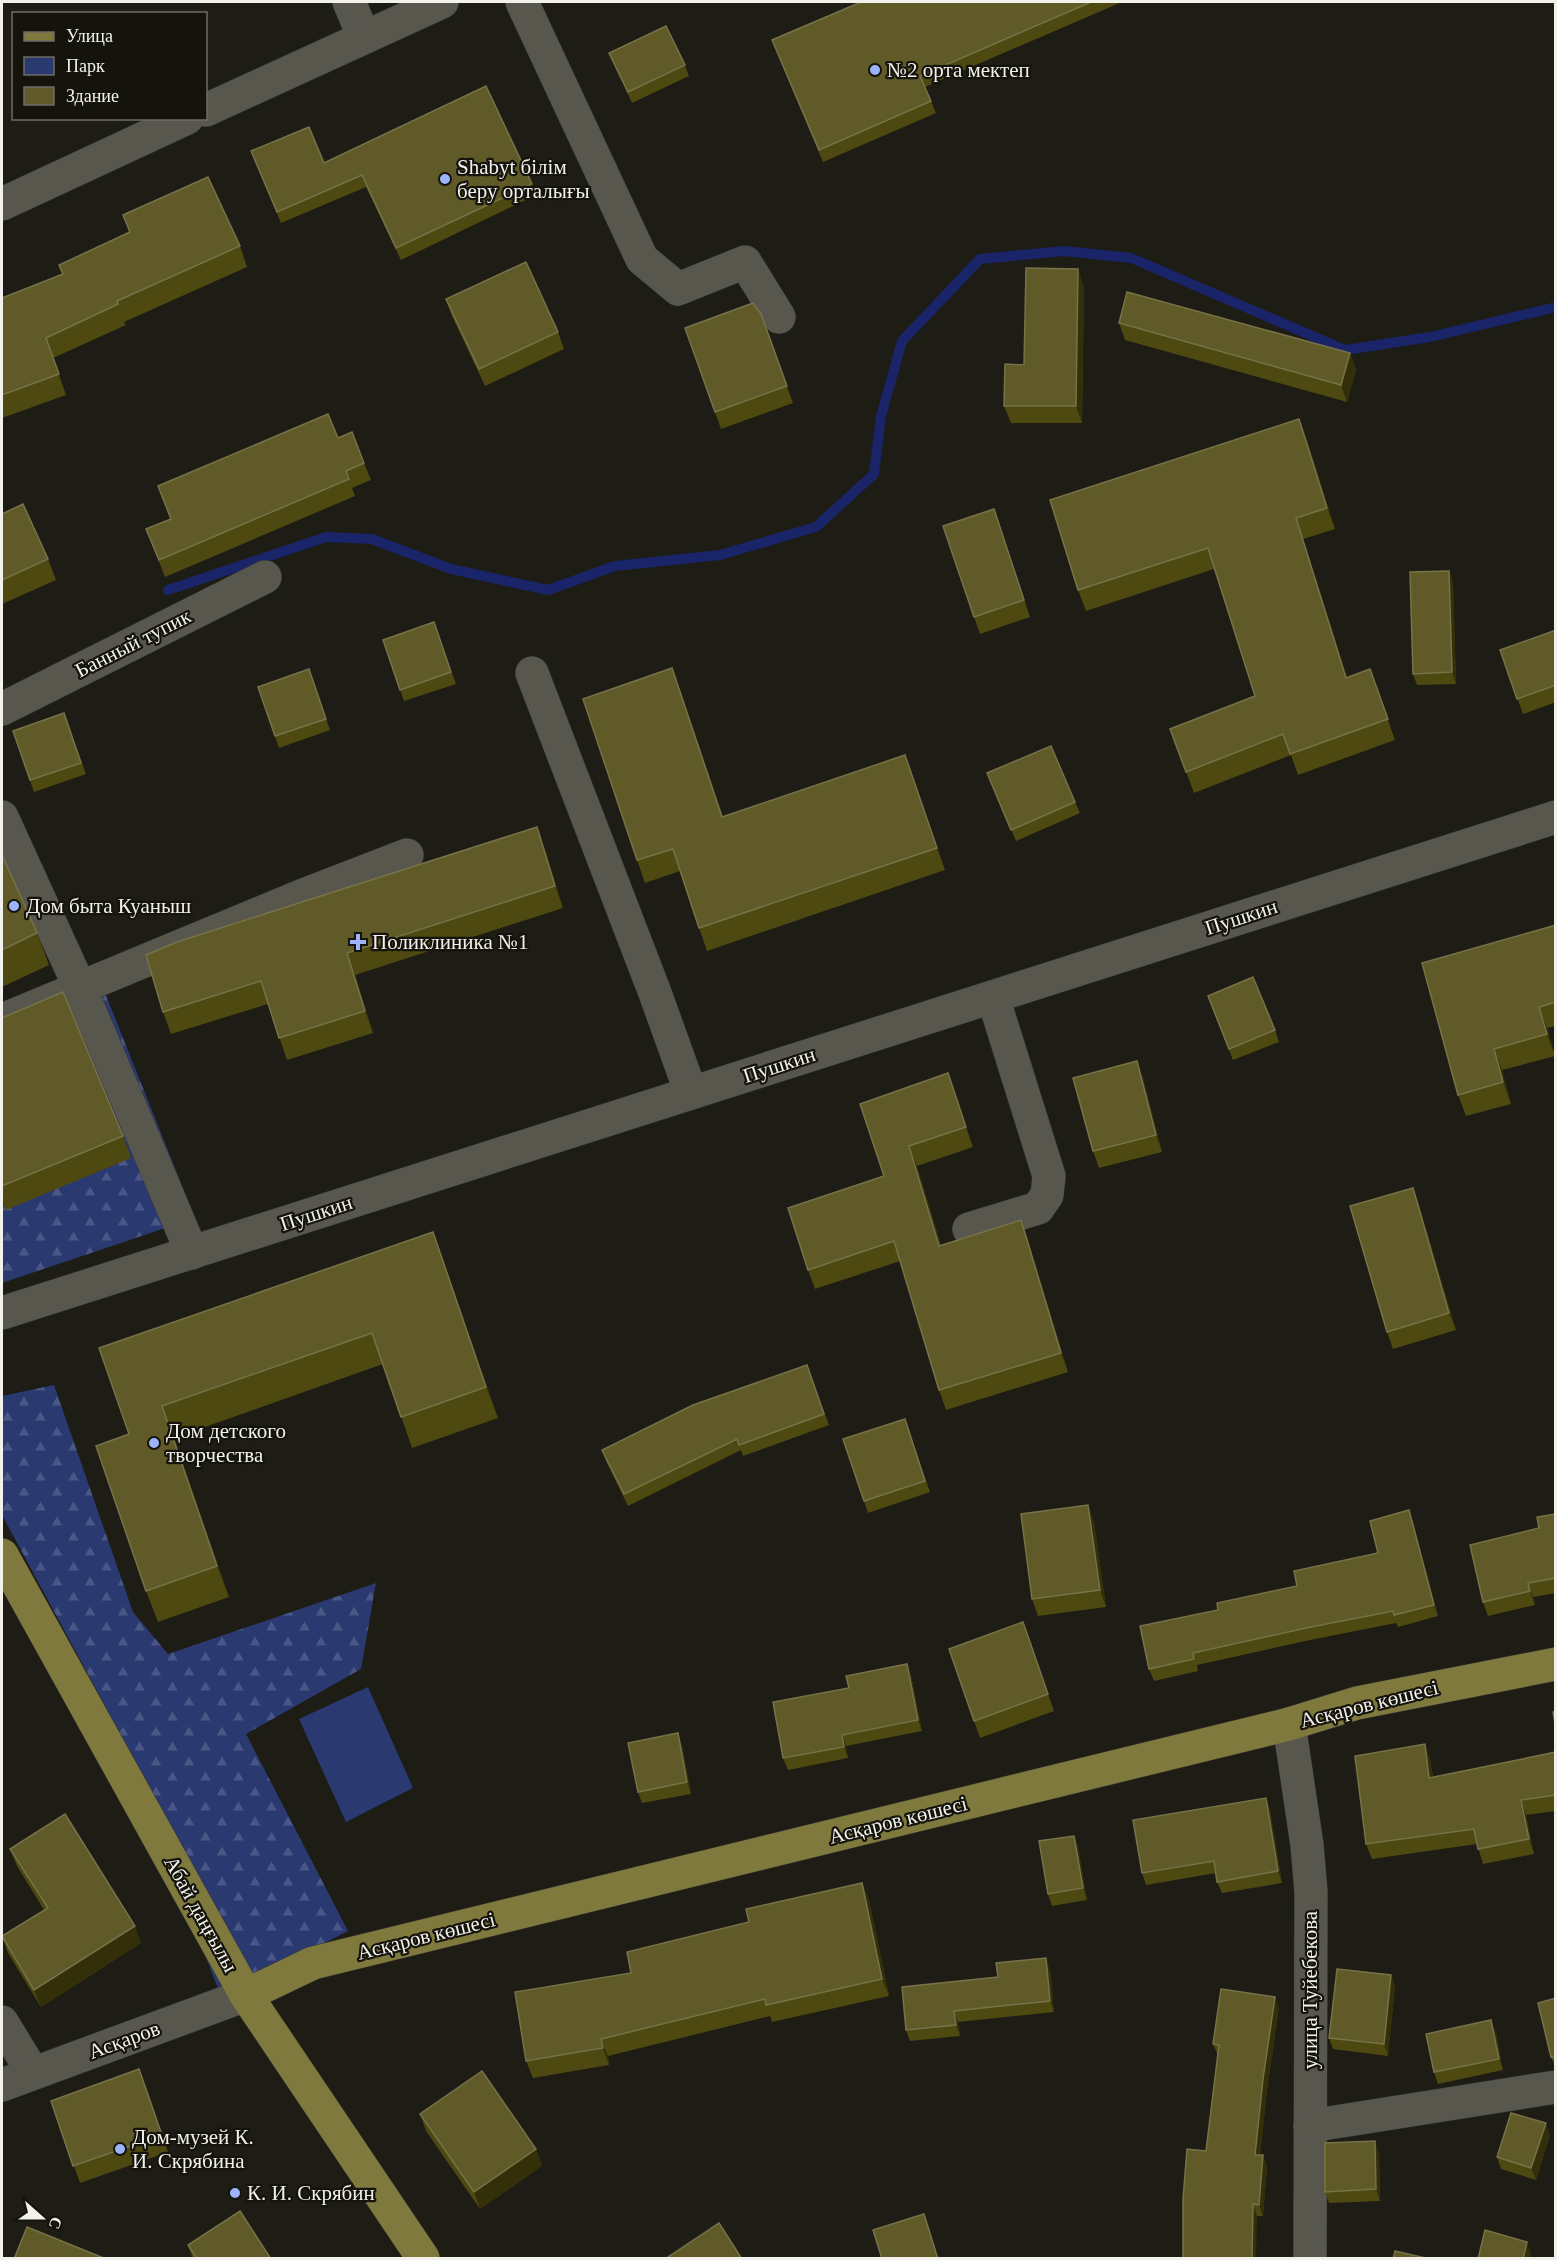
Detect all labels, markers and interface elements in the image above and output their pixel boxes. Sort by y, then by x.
legend [12,12,207,120]
text: Улица [66,26,113,46]
text: Парк [66,56,105,76]
place label: №2 орта мектеп [887,58,1030,82]
marker: №2 орта мектеп [868,63,882,77]
text: Здание [66,86,119,106]
place label: Shabyt білім беру орталығы [457,155,590,203]
marker: Shabyt білім беру орталығы [438,172,452,186]
street label: Банный тупик [71,603,196,682]
place label: Дом быта Куаныш [26,894,191,918]
street label: Пушкин [1202,894,1280,940]
marker: Дом быта Куаныш [7,899,21,913]
place label: Поликлиника №1 [372,930,529,954]
marker: Поликлиника №1 [349,933,367,951]
street label: Пушкин [740,1042,818,1088]
street label: Пушкин [277,1190,355,1236]
place label: Дом детского творчества [166,1419,286,1467]
marker: Дом детского творчества [147,1436,161,1450]
street label: Асқаров көшесі [1297,1675,1441,1733]
street label: Асқаров көшесі [826,1791,970,1849]
street label: Абай даңғылы [159,1852,243,1976]
street label: Асқаров көшесі [354,1907,498,1965]
street label: улица Туйебекова [1298,1910,1322,2069]
street label: Асқаров [85,2016,163,2064]
place label: Дом-музей К. И. Скрябина [132,2125,254,2173]
marker: Дом-музей К. И. Скрябина [113,2142,127,2156]
place label: К. И. Скрябин [247,2181,375,2205]
marker: К. И. Скрябин [228,2186,242,2200]
north arrow [12,2188,72,2248]
text: С [46,2215,66,2232]

